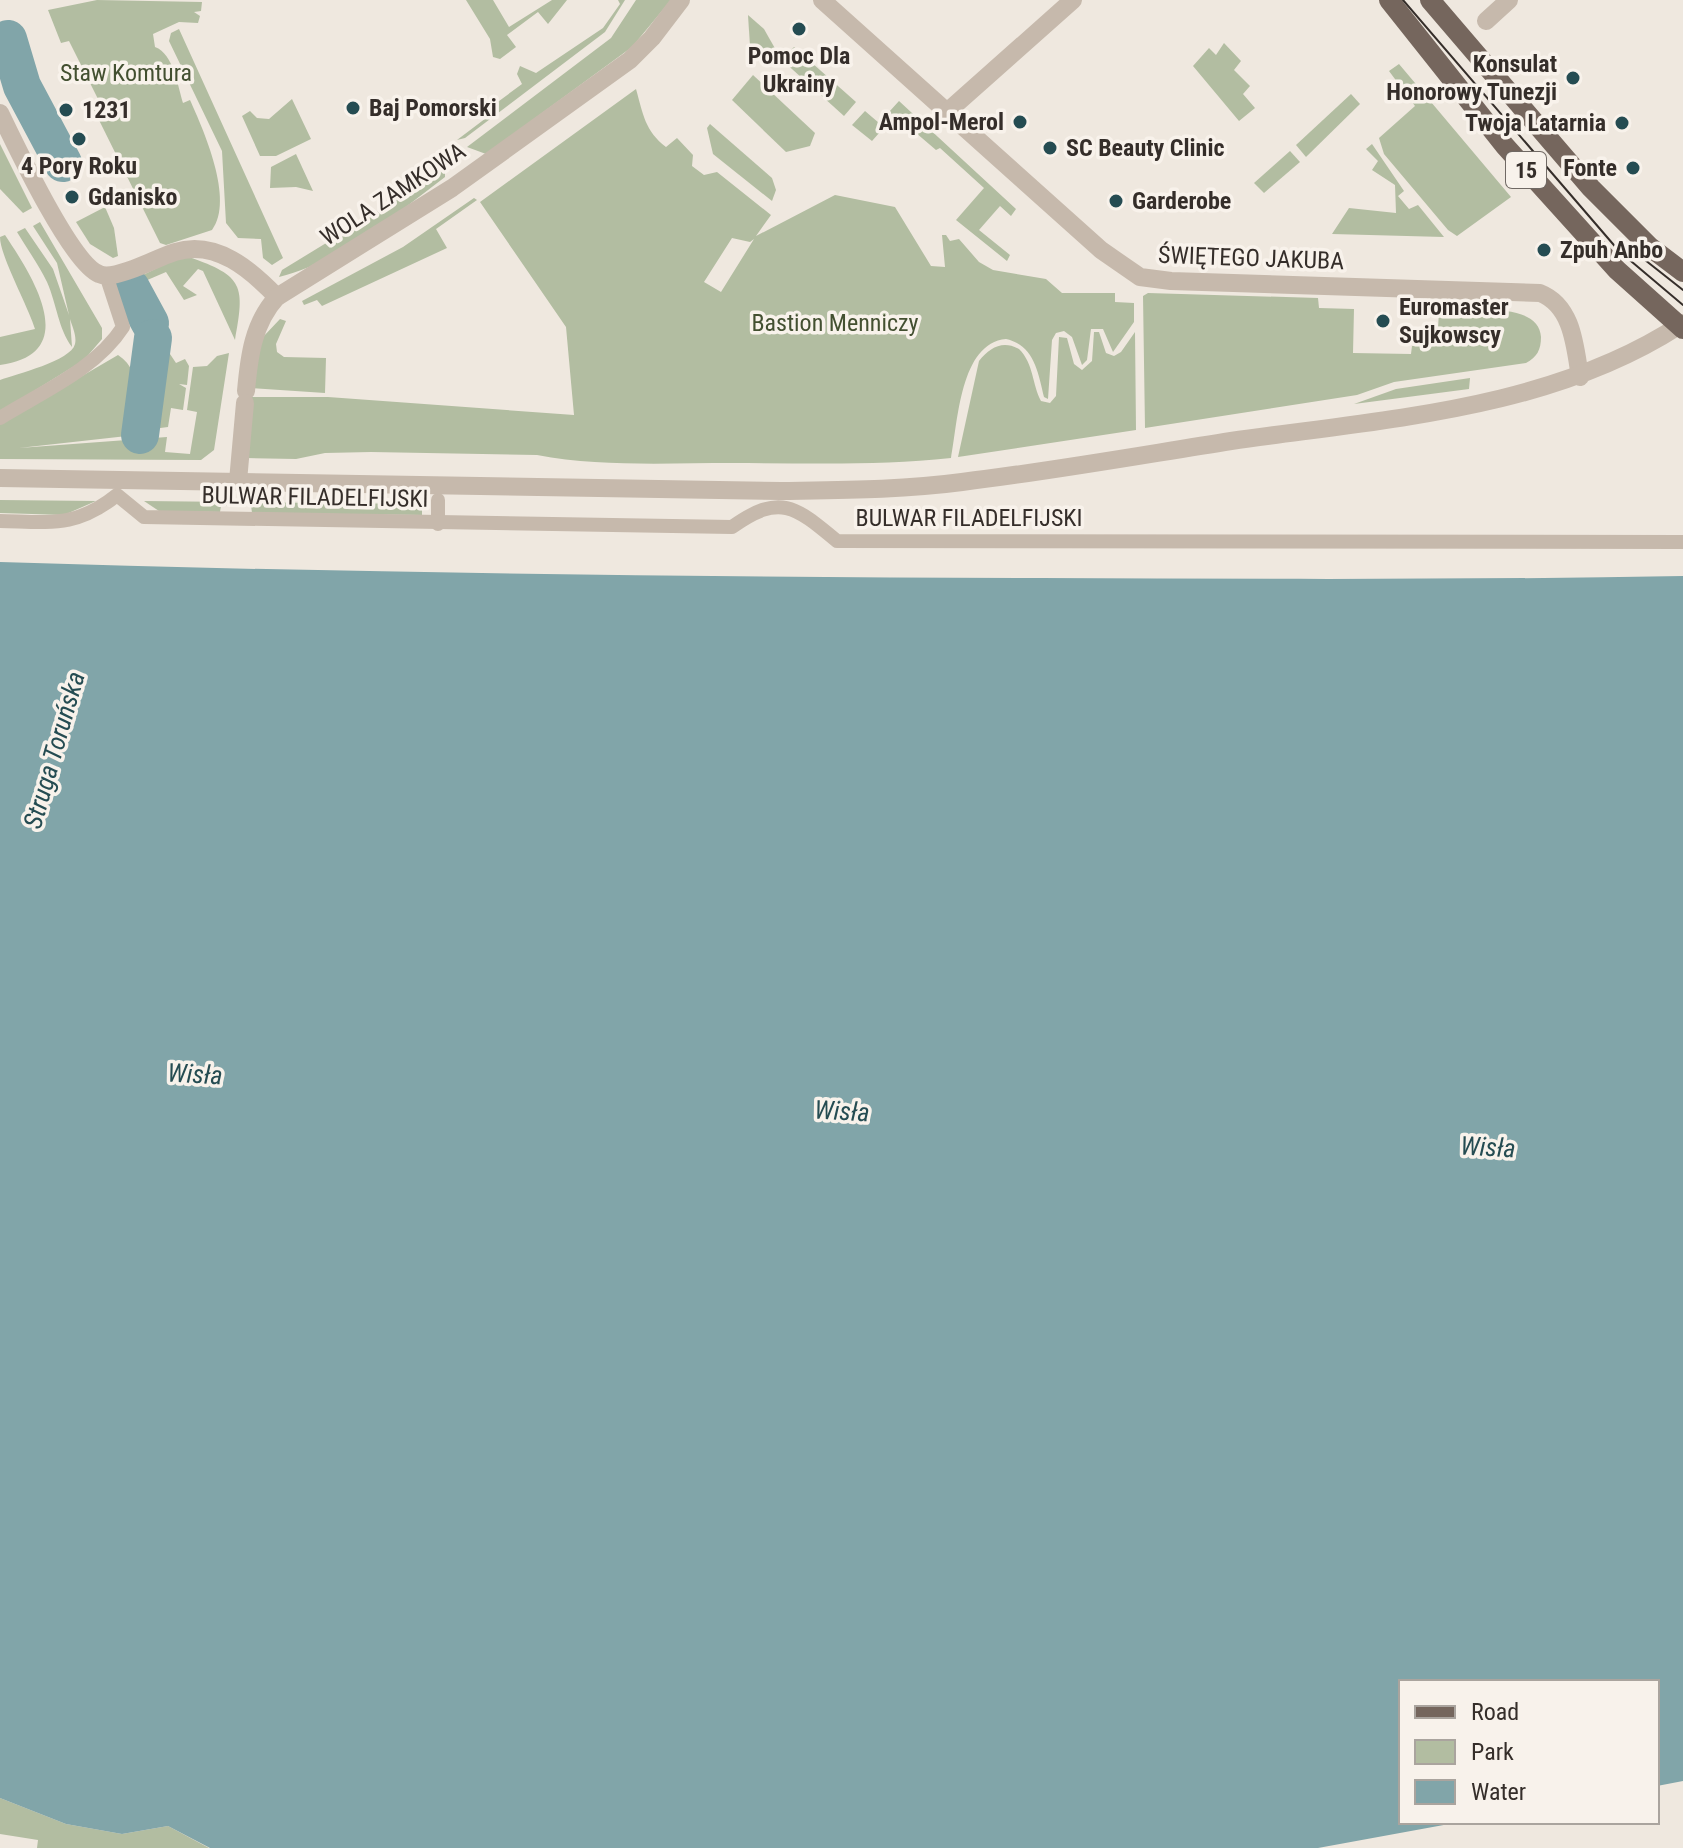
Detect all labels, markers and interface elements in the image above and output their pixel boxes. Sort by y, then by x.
marker: Pomoc Dla Ukrainy [790,20,808,38]
place label: Pomoc Dla Ukrainy [748,42,850,98]
place label: Konsulat Honorowy Tunezji [1386,50,1557,106]
park label: Staw Komtura [60,59,192,87]
marker: Konsulat Honorowy Tunezji [1564,69,1582,87]
place label: Baj Pomorski [369,94,497,122]
place label: 1231 [82,96,131,124]
marker: Baj Pomorski [344,99,362,117]
marker: 1231 [57,101,75,119]
place label: Ampol-Merol [879,108,1004,136]
place label: Twoja Latarnia [1465,109,1606,137]
marker: Ampol-Merol [1011,113,1029,131]
marker: Twoja Latarnia [1613,114,1631,132]
marker: 4 Pory Roku [70,130,88,148]
place label: SC Beauty Clinic [1066,134,1224,162]
street label: WOLA ZAMKOWA [315,137,471,251]
marker: SC Beauty Clinic [1041,139,1059,157]
place label: 4 Pory Roku [21,152,137,180]
road number: 15 [1506,152,1546,188]
place label: Fonte [1563,154,1617,182]
marker: Fonte [1624,159,1642,177]
place label: Gdanisko [88,183,177,211]
place label: Garderobe [1132,187,1231,215]
marker: Gdanisko [63,188,81,206]
marker: Garderobe [1107,192,1125,210]
place label: Zpuh Anbo [1560,236,1663,264]
street label: ŚWIĘTEGO JAKUBA [1158,241,1345,275]
marker: Zpuh Anbo [1535,241,1553,259]
place label: Euromaster Sujkowscy [1399,293,1509,349]
park label: Bastion Menniczy [751,309,919,337]
marker: Euromaster Sujkowscy [1374,312,1392,330]
street label: BULWAR FILADELFIJSKI [201,481,429,513]
street label: BULWAR FILADELFIJSKI [856,504,1082,532]
water label: Struga Toruńska [17,668,91,832]
water label: Wisła [167,1058,223,1090]
water label: Wisła [814,1095,870,1127]
water label: Wisła [1460,1131,1516,1163]
legend [1399,1680,1659,1824]
text: Road [1471,1698,1519,1726]
text: Park [1471,1738,1514,1766]
text: Water [1471,1778,1526,1806]

